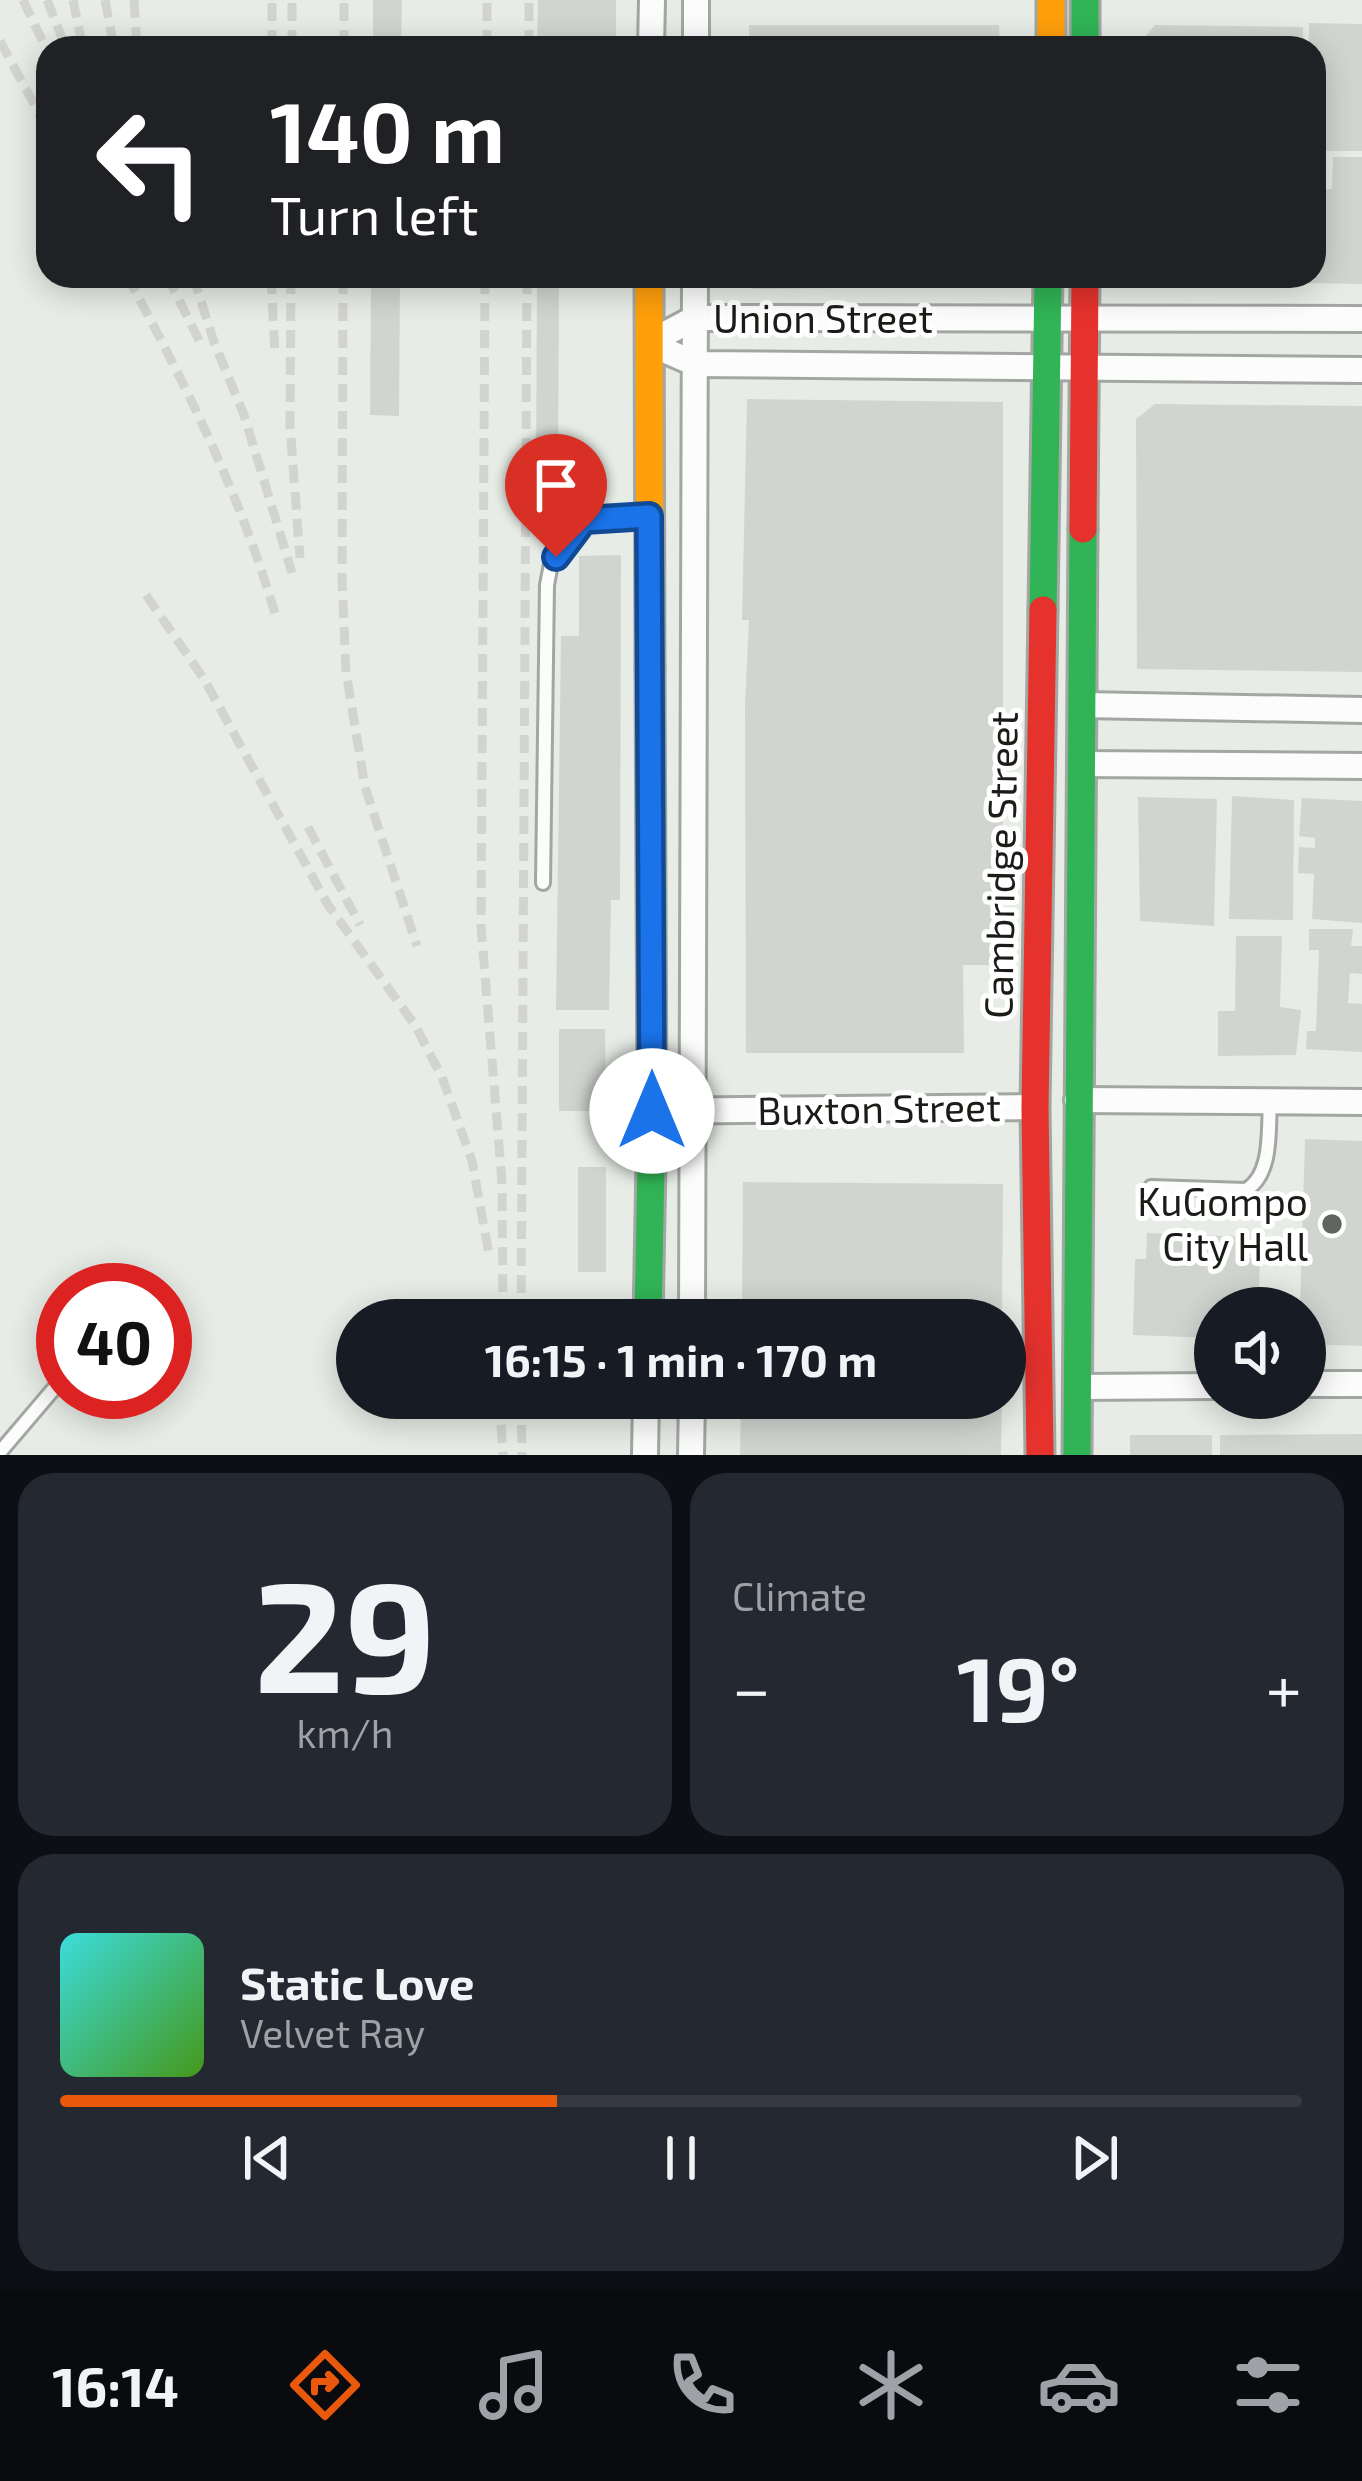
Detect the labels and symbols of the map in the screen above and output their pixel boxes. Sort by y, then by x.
street label: Union Street [713,294,933,341]
pin [505,434,607,557]
street label: Cambridge Street [973,711,1026,1019]
position arrow [589,1048,715,1174]
street label: Buxton Street [757,1082,1001,1133]
place label: KuGompo City Hall [1137,1177,1308,1269]
marker: KuGompo City Hall [1319,1211,1345,1237]
speed limit sign: 40 [36,1263,192,1419]

